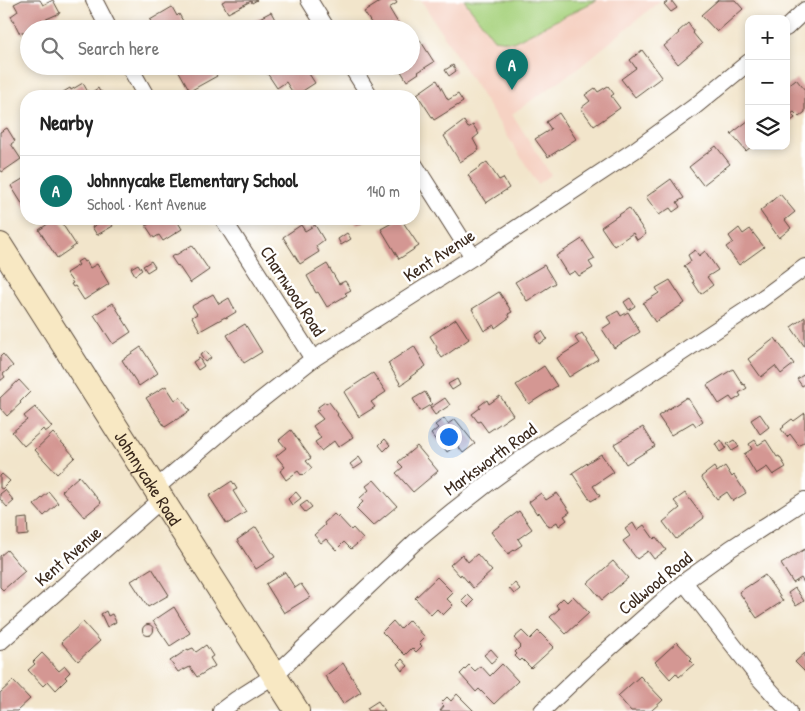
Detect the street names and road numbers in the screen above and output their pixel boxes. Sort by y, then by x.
street label: Kent Avenue [398,223,480,287]
street label: Charnwood Road [254,241,332,341]
street label: Marksworth Road [439,417,541,501]
street label: Johnnycake Road [109,426,188,530]
street label: Kent Avenue [29,520,107,592]
street label: Collwood Road [613,545,697,621]

